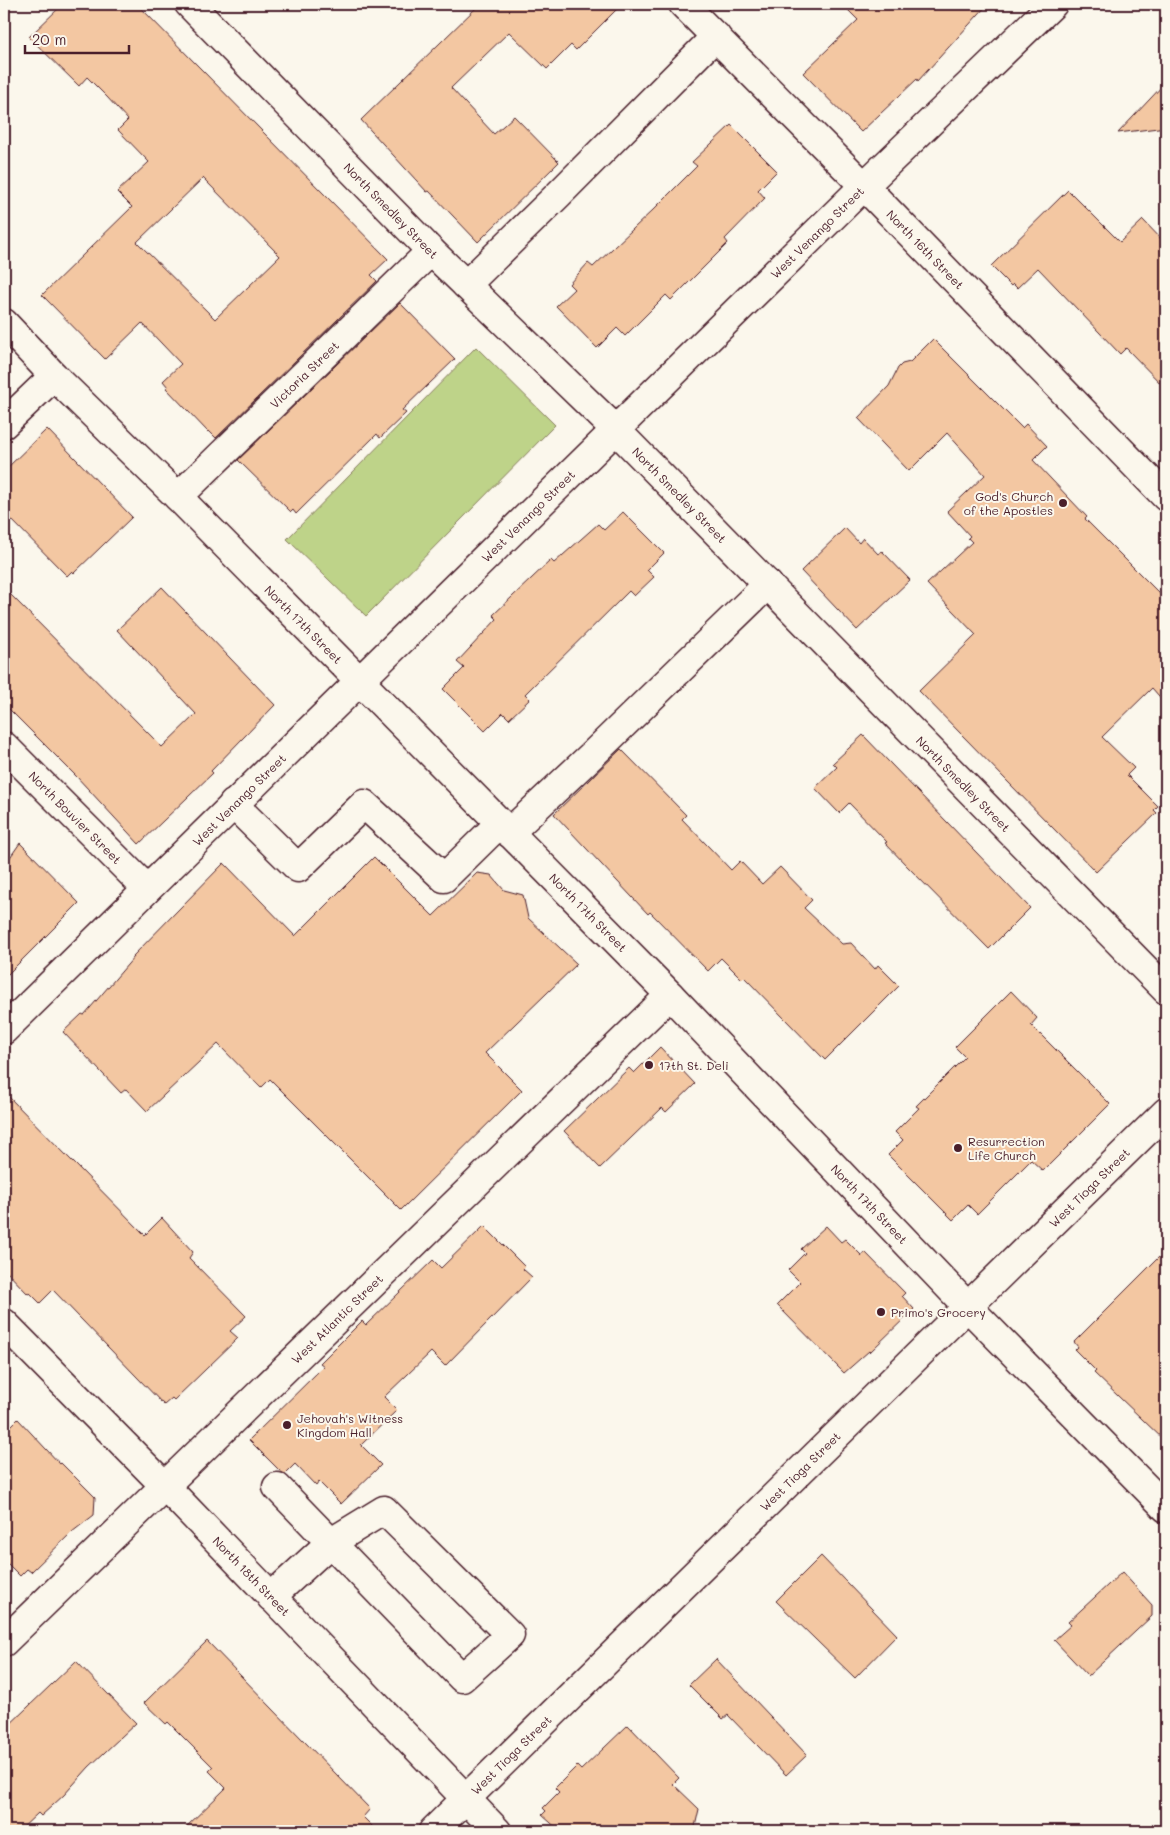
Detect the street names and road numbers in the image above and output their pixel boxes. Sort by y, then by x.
street label: North Smedley Street [341,159,442,262]
street label: West Venango Street [767,183,867,282]
street label: North 16th Street [883,206,968,292]
street label: Victoria Street [266,337,342,411]
street label: North Smedley Street [629,443,730,546]
street label: West Venango Street [478,466,578,565]
street label: North 17th Street [261,582,346,667]
street label: North Smedley Street [913,732,1014,835]
street label: West Venango Street [189,750,289,849]
street label: North Bouvier Street [26,768,125,867]
street label: North 17th Street [546,870,631,955]
street label: West Tioga Street [1045,1144,1133,1231]
street label: North 17th Street [828,1161,911,1247]
street label: West Atlantic Street [288,1271,386,1367]
street label: West Tioga Street [756,1428,844,1514]
street label: North 18th Street [210,1533,294,1619]
street label: West Tioga Street [467,1712,555,1798]

